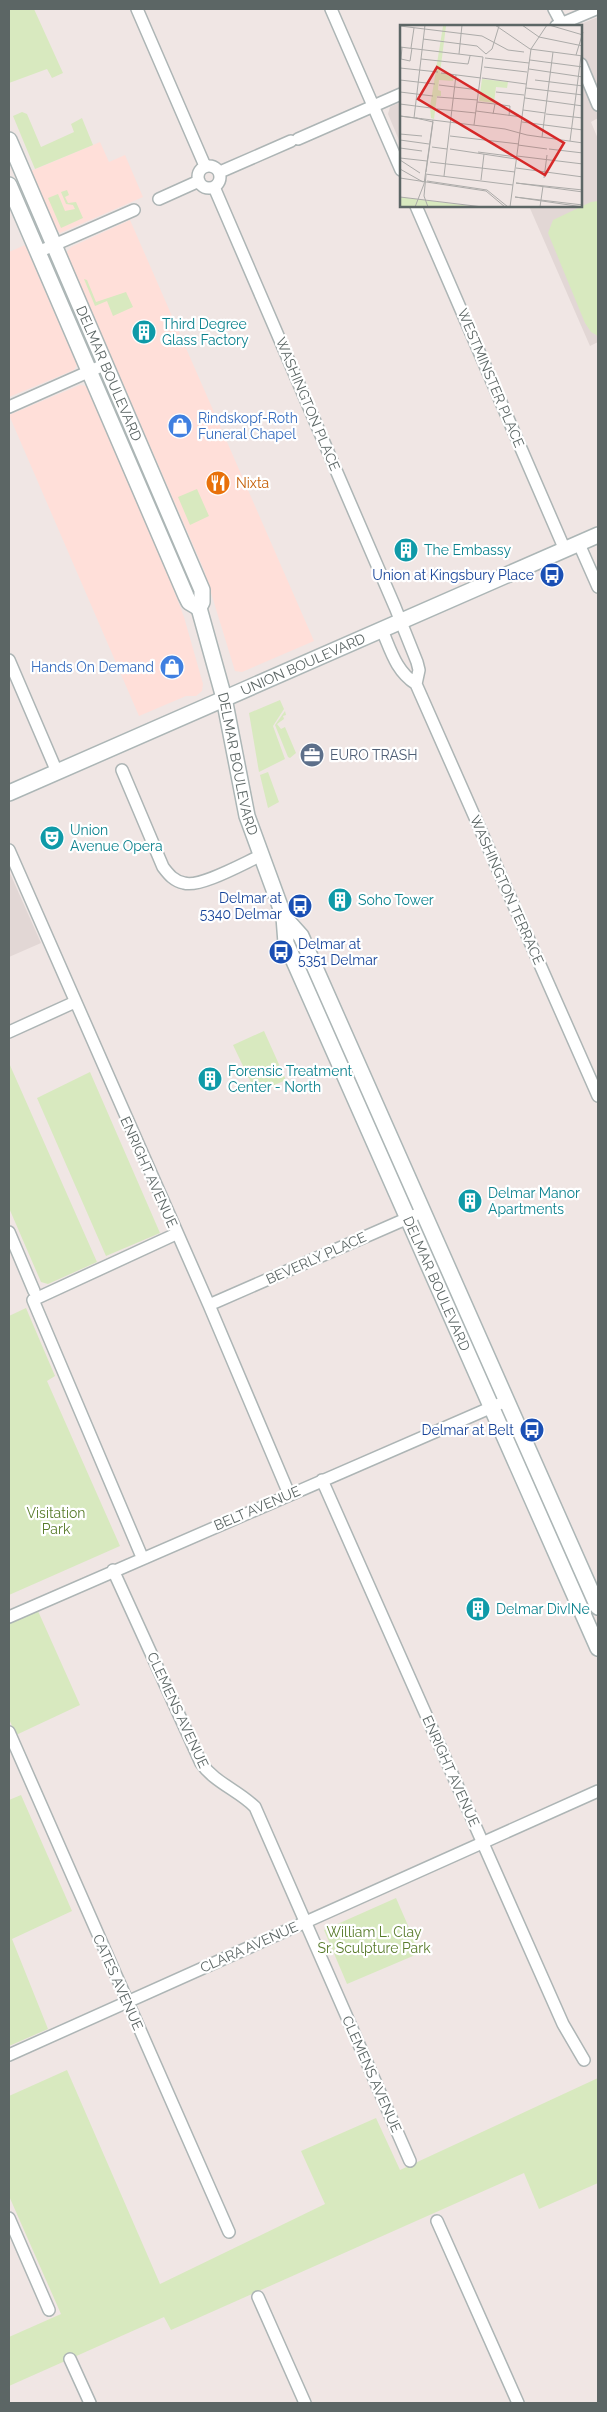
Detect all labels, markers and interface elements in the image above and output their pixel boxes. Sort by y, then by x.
inset map [400,25,582,208]
street label: DELMAR BOULEVARD [73,303,145,444]
street label: WESTMINSTER PLACE [455,306,527,450]
place label: Third Degree Glass Factory [162,316,249,348]
building icon: Third Degree Glass Factory [131,319,157,345]
street label: WASHINGTON PLACE [273,335,343,473]
place label: Rindskopf-Roth Funeral Chapel [198,410,298,442]
shop icon: Rindskopf-Roth Funeral Chapel [167,413,193,439]
restaurant icon: Nixta [205,470,231,496]
place label: Nixta [236,475,269,491]
building icon: The Embassy [393,537,419,563]
place label: The Embassy [424,542,511,558]
bus stop icon: Union at Kingsbury Place [539,562,565,588]
place label: Union at Kingsbury Place [372,567,534,583]
street label: UNION BOULEVARD [238,630,368,698]
shop icon: Hands On Demand [159,654,185,680]
place label: Hands On Demand [31,659,154,675]
street label: DELMAR BOULEVARD [215,690,261,837]
office icon: EURO TRASH [299,742,325,768]
place label: EURO TRASH [330,747,418,763]
street label: WASHINGTON TERRACE [467,813,547,967]
place label: Union Avenue Opera [70,822,163,854]
theatre icon: Union Avenue Opera [39,825,65,851]
building icon: Soho Tower [327,887,353,913]
place label: Delmar at 5340 Delmar [200,890,282,922]
place label: Soho Tower [358,892,434,908]
bus stop icon: Delmar at 5340 Delmar [287,893,313,919]
place label: Delmar at 5351 Delmar [298,936,378,968]
bus stop icon: Delmar at 5351 Delmar [268,939,294,965]
place label: Forensic Treatment Center - North [228,1063,352,1095]
building icon: Forensic Treatment Center - North [197,1066,223,1092]
street label: ENRIGHT AVENUE [117,1114,181,1230]
place label: Delmar Manor Apartments [488,1185,580,1217]
building icon: Delmar Manor Apartments [457,1188,483,1214]
street label: DELMAR BOULEVARD [400,1214,473,1353]
street label: BEVERLY PLACE [263,1229,369,1287]
bus stop icon: Delmar at Belt [519,1417,545,1443]
place label: Delmar at Belt [421,1422,514,1438]
street label: BELT AVENUE [211,1483,303,1533]
park label: Visitation Park [27,1505,85,1537]
building icon: Delmar DivINe [465,1596,491,1622]
place label: Delmar DivINe [496,1601,590,1617]
street label: CLEMENS AVENUE [144,1649,212,1771]
street label: ENRIGHT AVENUE [419,1713,483,1829]
street label: CLARA AVENUE [198,1918,300,1976]
park label: William L. Clay Sr. Sculpture Park [317,1924,431,1956]
street label: CATES AVENUE [90,1932,146,2032]
street label: CLEMENS AVENUE [339,2013,405,2135]

